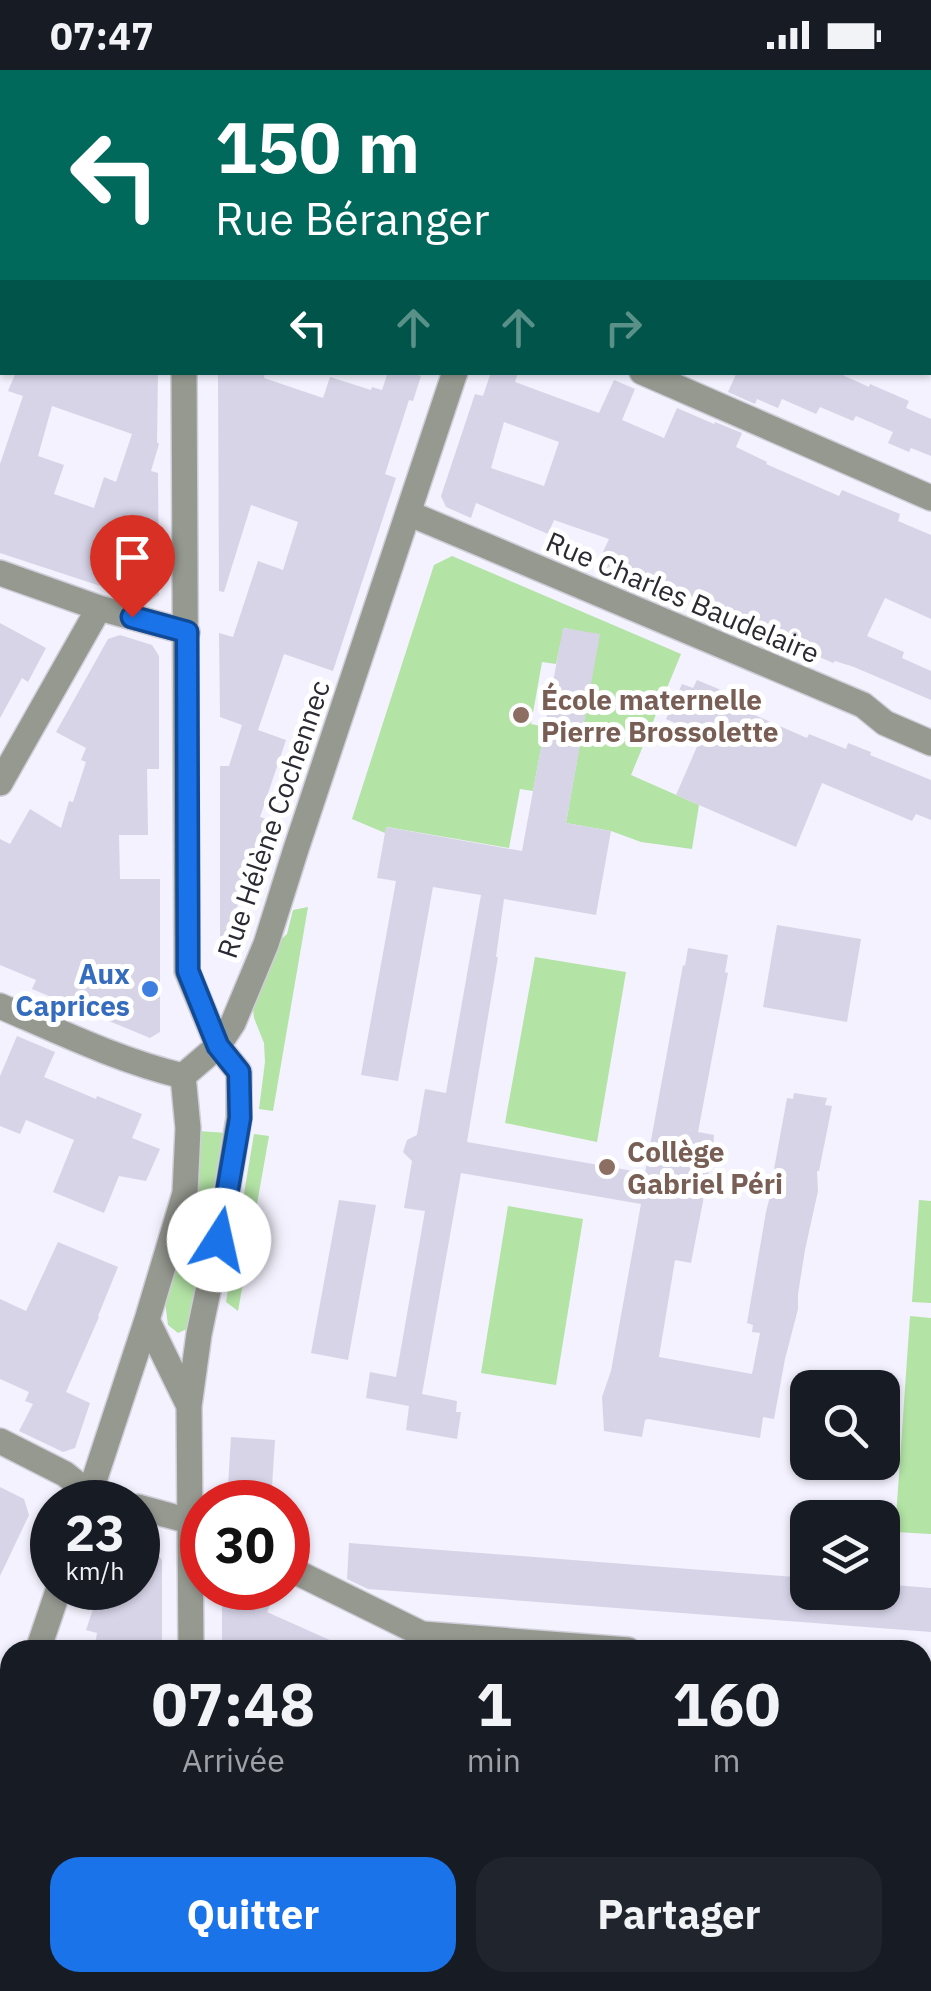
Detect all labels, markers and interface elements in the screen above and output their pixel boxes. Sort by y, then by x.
text: 07:47 [50,11,154,60]
text: 150 m [215,101,420,192]
icon: left [50,110,180,240]
text: Rue Béranger [215,189,489,247]
icon: left [281,300,336,355]
icon: ahead [386,300,441,355]
icon: ahead [491,300,546,355]
icon: right [596,300,651,355]
pin [90,515,175,618]
street label: Rue Charles Baudelaire [541,523,825,671]
icon: arrive [105,530,160,585]
street label: Rue Hélène Cochennec [208,675,338,963]
place label: École maternelle Pierre Brossolette [541,681,779,750]
marker: École maternelle Pierre Brossolette [510,704,532,726]
place label: Aux Caprices [15,955,130,1024]
marker: Aux Caprices [139,978,161,1000]
place label: Collège Gabriel Péri [627,1133,783,1202]
marker: Collège Gabriel Péri [596,1156,618,1178]
position arrow [167,1188,271,1292]
map controls [790,1370,900,1610]
button: search [790,1370,900,1480]
speed limit sign: 30 [180,1480,310,1610]
text: 23 [65,1500,125,1565]
button: layers [790,1500,900,1610]
text: km/h [66,1554,124,1587]
text: 07:48 [152,1664,315,1743]
text: 1 [476,1664,512,1743]
text: 160 [672,1664,780,1743]
text: Arrivée [182,1739,285,1781]
text: min [467,1739,521,1781]
text: m [713,1739,740,1781]
button: Quitter [50,1857,456,1972]
button: Partager [476,1857,882,1972]

